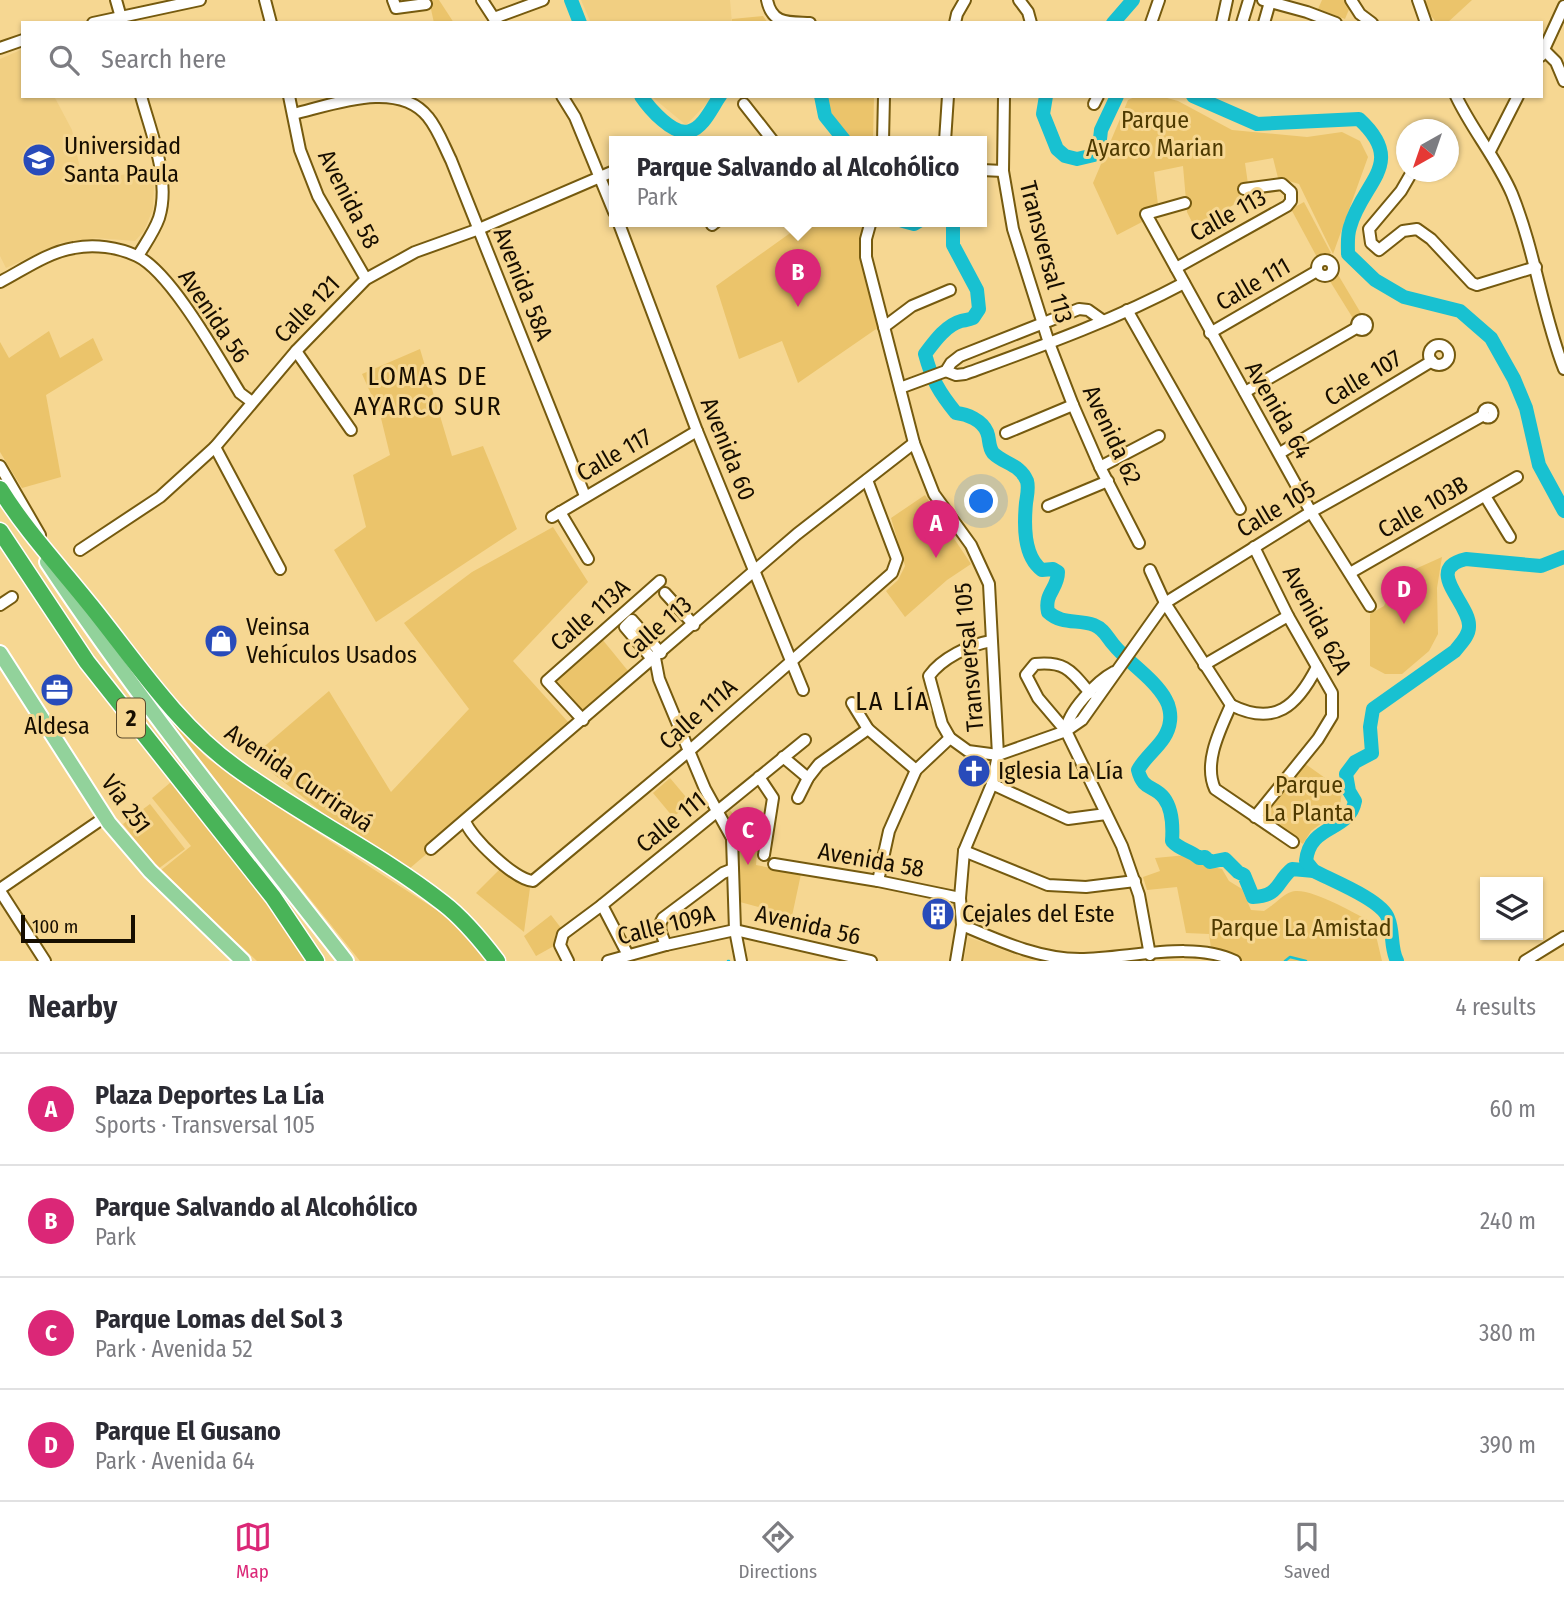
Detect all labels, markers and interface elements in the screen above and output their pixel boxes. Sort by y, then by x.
search box [21,21,1543,98]
icon: search [45,41,83,79]
text: Search here [101,44,226,75]
park label: Parque Ayarco Marian [1086,106,1224,162]
north arrow [1396,119,1459,182]
place label: Universidad Santa Paula [64,132,181,188]
popup [609,136,987,227]
school or university icon: Universidad Santa Paula [20,141,58,179]
street label: Avenida 58 [312,145,386,253]
text: Parque Salvando al Alcohólico [637,152,959,183]
street label: Transversal 113 [1014,178,1078,326]
text: Park [637,183,678,211]
street label: Calle 113 [1185,183,1271,247]
street label: Avenida 58A [488,223,559,345]
pin: B [775,249,821,307]
street label: Calle 111 [1211,252,1295,316]
street label: Avenida 56 [172,264,256,368]
street label: Calle 121 [268,270,346,348]
street label: Calle 107 [1320,344,1407,412]
street label: Avenida 64 [1239,356,1317,464]
district label: LOMAS DE AYARCO SUR [353,361,503,422]
street label: Avenida 62 [1077,381,1147,489]
street label: Avenida 60 [695,393,761,505]
street label: Calle 117 [572,422,657,488]
street label: Calle 103B [1373,470,1473,544]
street label: Calle 105 [1232,475,1320,543]
your location [964,484,998,518]
pin: A [913,500,959,558]
street label: Avenida 62A [1277,561,1357,679]
pin: D [1381,566,1427,624]
street label: Calle 113A [545,573,635,657]
street label: Transversal 105 [949,581,989,733]
street label: Calle 113 [617,590,697,666]
place label: Veinsa Vehículos Usados [246,613,417,669]
shop icon: Veinsa Vehículos Usados [202,622,240,660]
office icon: Aldesa [38,671,76,709]
street label: Calle 111A [654,673,743,755]
district label: LA LÍA [855,686,931,717]
road number: 2 [117,698,145,738]
place label: Aldesa [24,712,90,740]
street label: Avenida Curriravá [220,718,378,838]
church icon: Iglesia La Lía [955,752,993,790]
place label: Iglesia La Lía [998,757,1123,785]
street label: Vía 251 [95,769,157,839]
park label: Parque La Planta [1264,771,1354,827]
street label: Calle 111 [631,786,711,858]
pin: C [725,807,771,865]
street label: Avenida 58 [816,837,926,883]
map controls [1480,877,1543,940]
button: layers [1480,877,1543,940]
building icon: Cejales del Este [919,895,957,933]
street label: Calle 109A [614,899,718,951]
street label: Avenida 56 [753,899,863,951]
place label: Cejales del Este [962,900,1115,928]
scale bar [21,912,135,944]
park label: Parque La Amistad [1210,914,1392,942]
text: 100 m [32,915,78,938]
text: Nearby [28,989,117,1025]
text: 4 results [1455,993,1536,1021]
text: Plaza Deportes La Lía [95,1080,324,1111]
text: A [45,1095,57,1123]
text: 60 m [1490,1095,1536,1123]
text: Sports · Transversal 105 [95,1111,315,1139]
text: Parque Salvando al Alcohólico [95,1192,418,1223]
text: B [45,1207,57,1235]
text: 240 m [1480,1207,1536,1235]
text: Park [95,1223,136,1251]
text: Parque Lomas del Sol 3 [95,1304,343,1335]
text: C [45,1319,57,1347]
text: 380 m [1479,1319,1536,1347]
text: Park · Avenida 52 [95,1335,253,1363]
text: Parque El Gusano [95,1416,281,1447]
text: D [44,1431,58,1459]
text: 390 m [1480,1431,1536,1459]
text: Park · Avenida 64 [95,1447,255,1475]
tab: Map [234,1518,272,1583]
tab: Directions [739,1518,817,1583]
tab: Saved [1284,1518,1330,1583]

